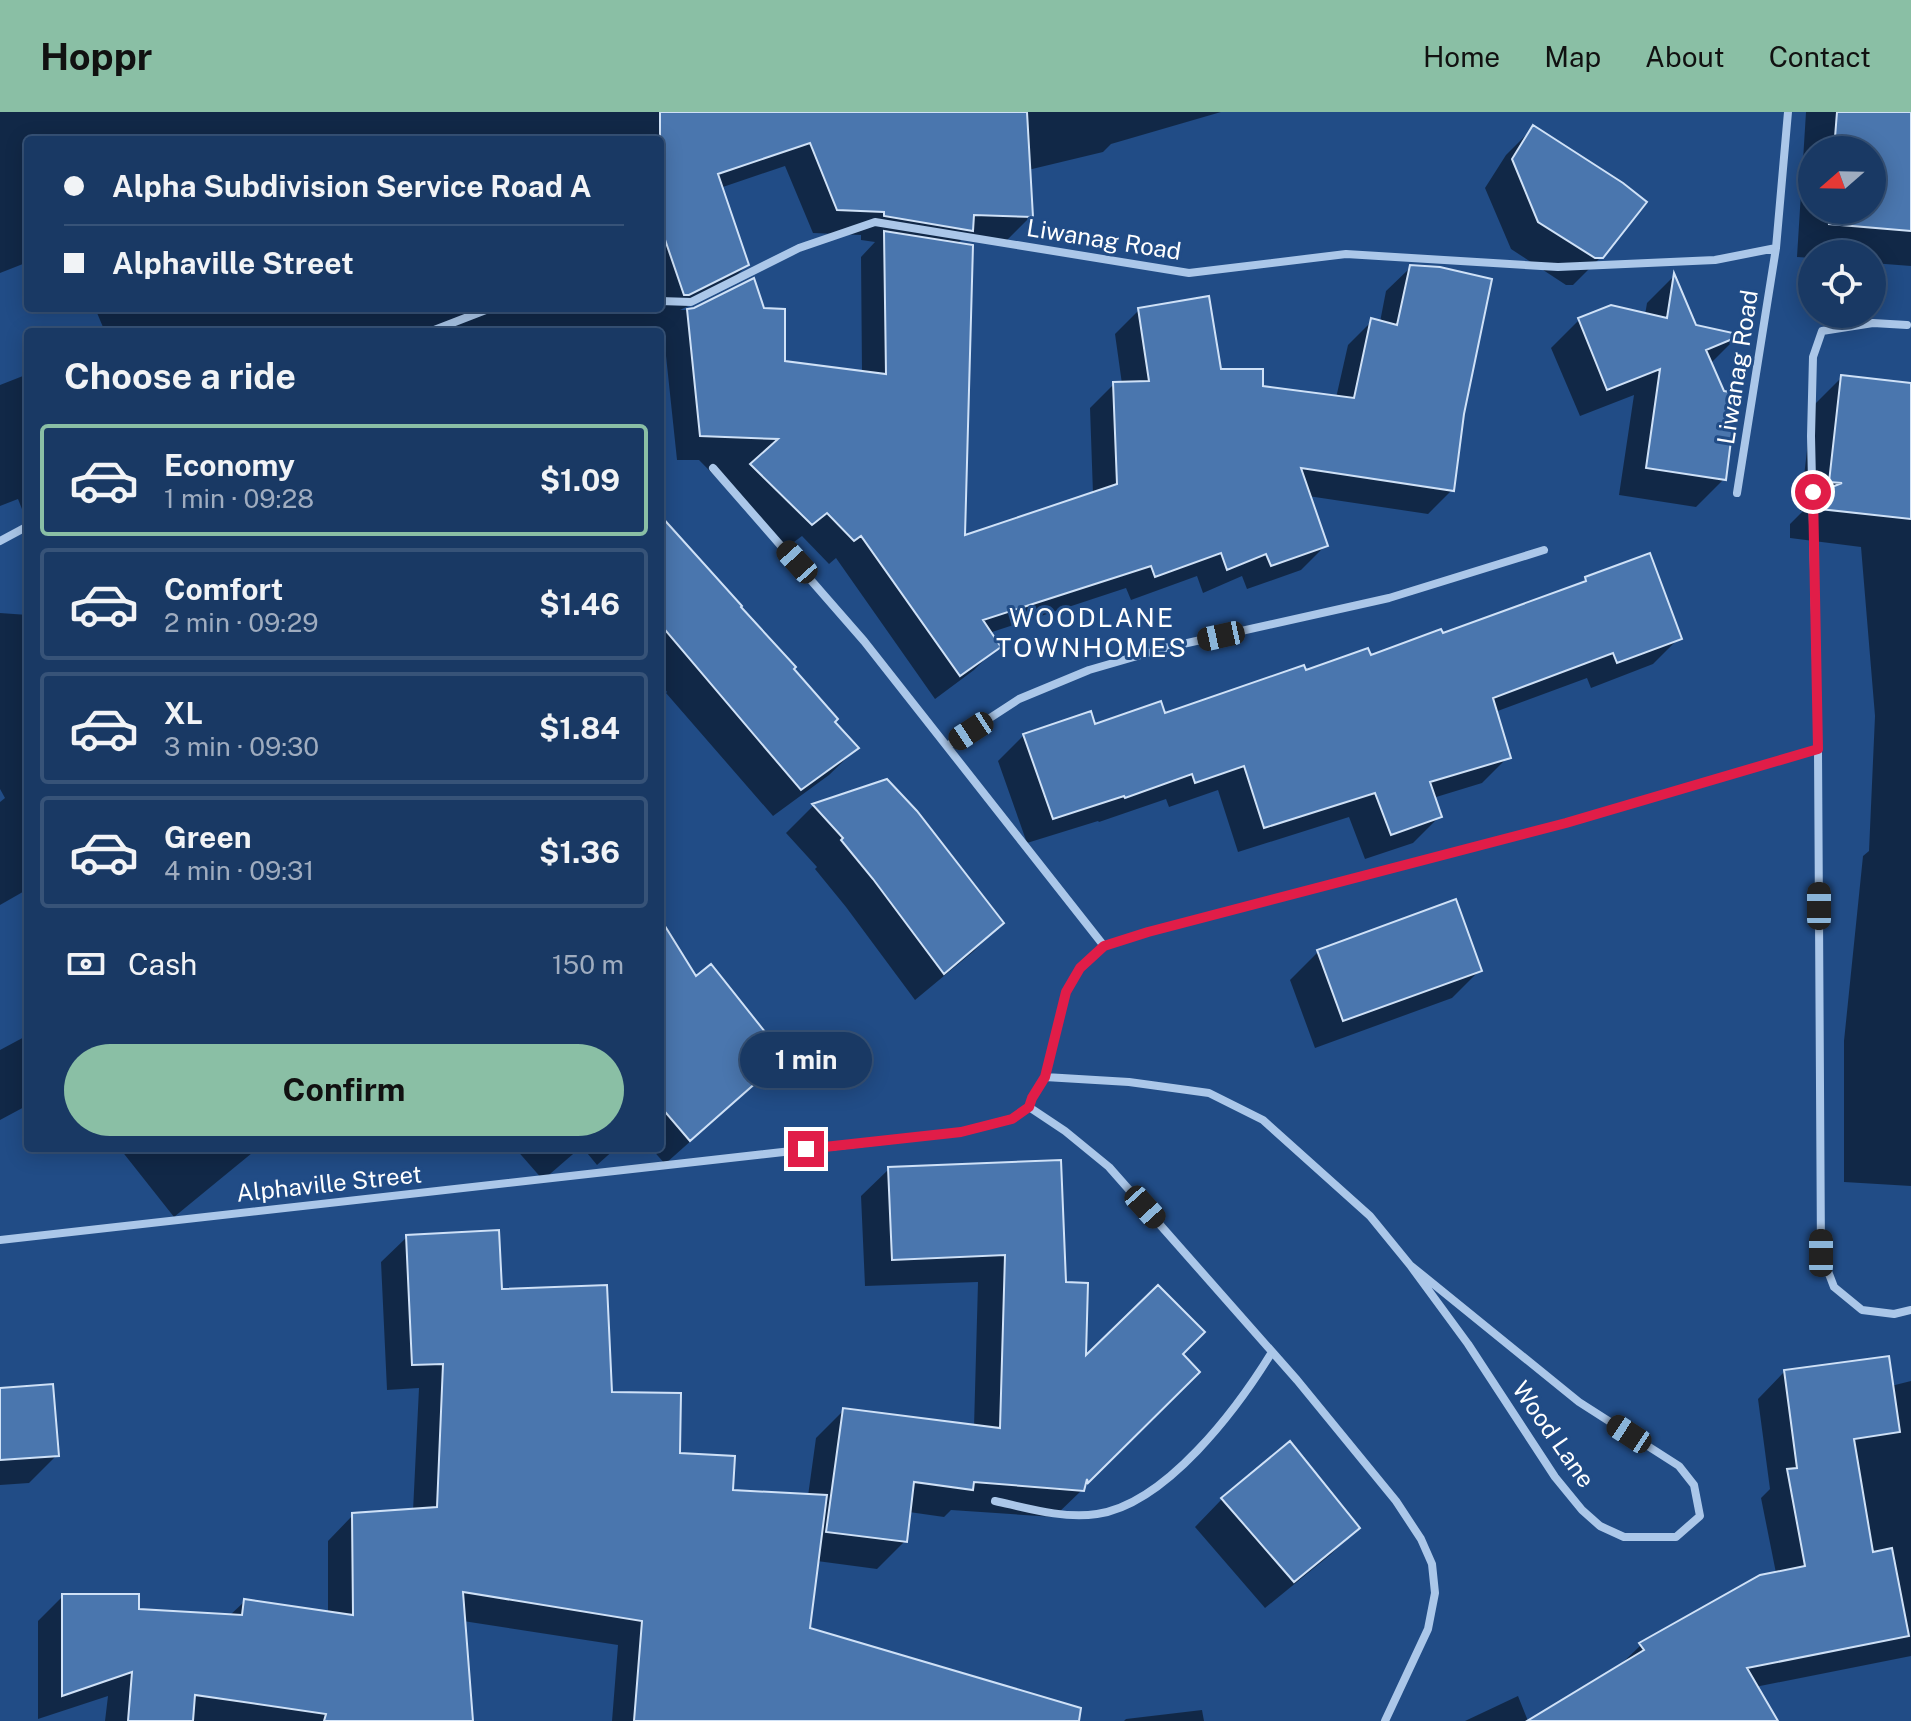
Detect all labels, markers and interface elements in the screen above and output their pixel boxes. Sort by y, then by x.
text: Hoppr [40,34,152,79]
text: Home [1423,40,1500,73]
text: Map [1544,40,1601,73]
text: About [1645,40,1725,73]
text: Contact [1769,40,1871,73]
north arrow [1798,136,1886,224]
map controls [1798,136,1886,328]
text: Alpha Subdivision Service Road A [112,168,592,204]
street label: Liwanag Road [1025,213,1183,265]
button: locate [1798,240,1886,328]
text: Alphaville Street [112,245,354,281]
street label: Liwanag Road [1711,288,1763,446]
text: Choose a ride [64,355,296,397]
icon: car [68,444,140,516]
text: Economy [164,447,295,483]
text: $1.09 [540,462,620,498]
route start [1795,474,1831,510]
text: 1 min · 09:28 [164,483,314,514]
car [772,536,822,588]
icon: car [68,568,140,640]
text: Comfort [164,571,283,607]
text: $1.46 [539,586,620,622]
district label: WOODLANE TOWNHOMES [996,602,1188,663]
text: 2 min · 09:29 [164,607,318,638]
car [1195,619,1247,653]
icon: car [68,692,140,764]
text: XL [164,695,203,731]
car [944,708,998,754]
text: $1.84 [539,710,620,746]
text: 3 min · 09:30 [164,731,319,762]
icon: car [68,816,140,888]
text: Green [164,819,251,855]
text: $1.36 [539,834,620,870]
text: 4 min · 09:31 [164,855,314,886]
car [1807,882,1831,930]
icon: cash [64,942,108,986]
text: Cash [128,946,197,982]
text: 150 m [552,949,624,980]
callout: 1 min [740,1033,872,1089]
button: Confirm [64,1044,624,1136]
text: 1 min [775,1044,837,1075]
route end [788,1131,824,1167]
street label: Alphaville Street [235,1159,423,1207]
car [1120,1181,1170,1233]
car [1809,1229,1833,1277]
street label: Wood Lane [1507,1375,1601,1493]
car [1602,1411,1656,1457]

